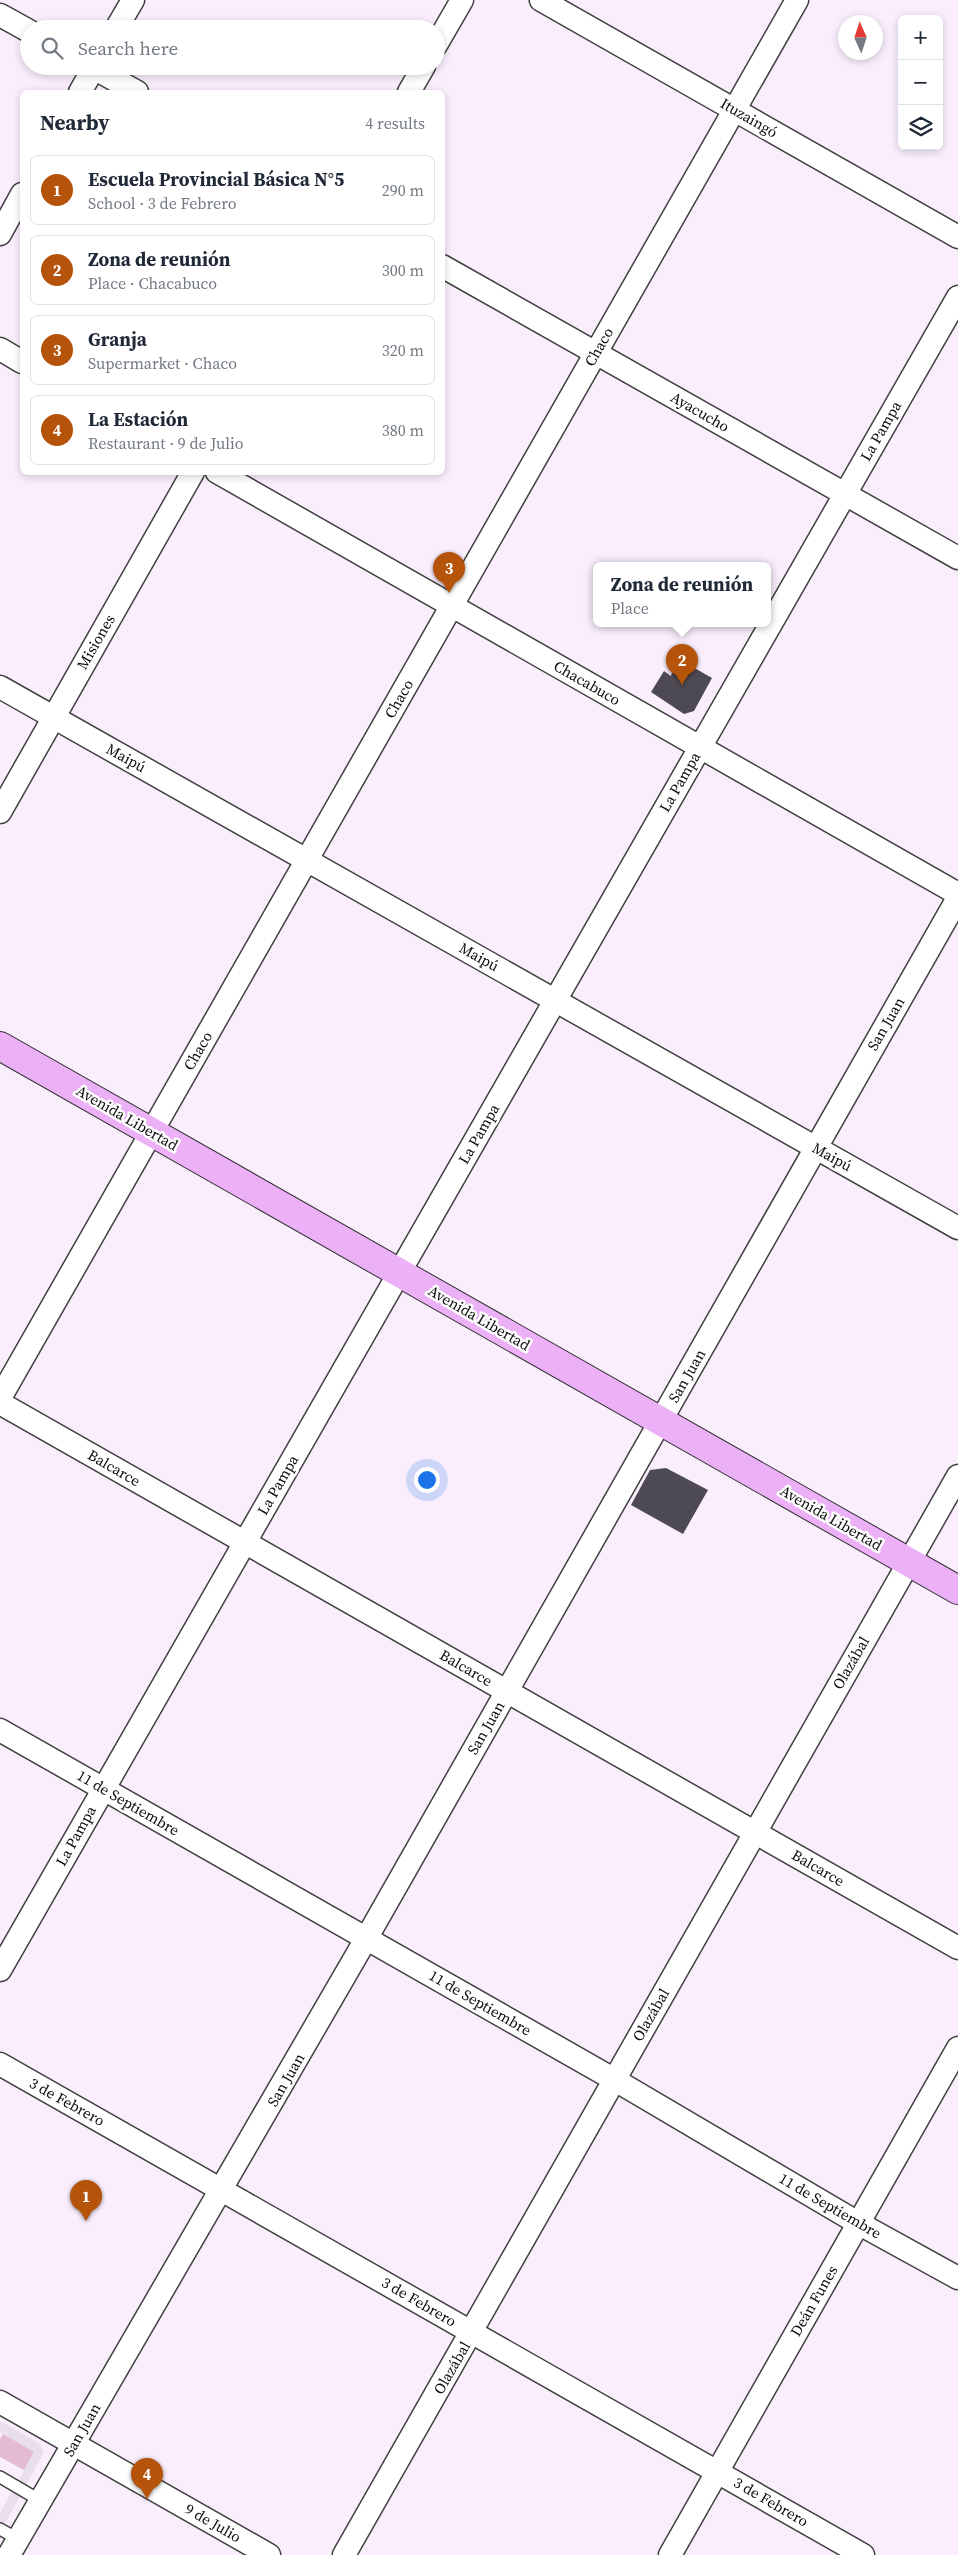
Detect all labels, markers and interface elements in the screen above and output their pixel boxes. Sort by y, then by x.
north arrow [838,15,883,60]
map controls [898,15,943,150]
button: + [898,15,943,60]
search box [20,20,445,75]
icon: search [38,34,66,62]
text: Search here [78,35,178,61]
button: − [898,60,943,105]
street label: Ituzaingó [717,93,782,142]
button: layers [898,105,943,150]
text: Nearby [40,108,110,137]
text: 4 results [365,112,425,134]
text: Escuela Provincial Básica N°5 [88,166,344,192]
text: 1 [53,179,61,201]
text: 290 m [382,179,424,201]
text: School · 3 de Febrero [88,192,237,214]
text: Zona de reunión [88,246,230,272]
text: 2 [53,259,61,281]
text: 300 m [382,259,424,281]
text: Place · Chacabuco [88,272,217,294]
street label: Chaco [579,323,618,370]
text: Granja [88,326,147,352]
text: 3 [53,339,61,361]
text: 320 m [382,339,424,361]
text: Supermarket · Chaco [88,352,237,374]
street label: Ayacucho [667,386,733,437]
street label: La Pampa [855,397,906,465]
text: La Estación [88,406,188,432]
text: 4 [53,419,61,441]
text: 380 m [382,419,424,441]
text: Restaurant · 9 de Julio [88,432,244,454]
pin: 3 [433,552,465,593]
popup [593,562,771,627]
text: Zona de reunión [611,571,753,597]
text: Place [611,597,649,619]
street label: Misiones [71,610,120,673]
pin: 2 [666,644,698,685]
street label: Chacabuco [550,655,624,710]
street label: Chaco [379,675,418,722]
street label: Maipú [103,738,150,777]
street label: La Pampa [654,748,705,816]
street label: Maipú [456,937,503,976]
street label: San Juan [862,993,909,1054]
street label: Chaco [178,1027,217,1074]
street label: Avenida Libertad [72,1080,182,1156]
street label: La Pampa [453,1100,504,1168]
street label: Maipú [809,1137,856,1176]
street label: Avenida Libertad [424,1280,534,1356]
street label: San Juan [663,1345,710,1406]
street label: Balcarce [84,1444,145,1491]
street label: La Pampa [252,1451,303,1519]
your location [414,1467,440,1493]
street label: Avenida Libertad [776,1480,886,1556]
street label: Olazábal [827,1632,874,1693]
street label: Balcarce [436,1644,497,1691]
street label: San Juan [462,1697,509,1758]
street label: 11 de Septiembre [73,1765,184,1841]
street label: La Pampa [50,1801,101,1870]
street label: Balcarce [788,1844,849,1891]
street label: 11 de Septiembre [425,1965,536,2041]
street label: Olazábal [627,1984,674,2045]
street label: San Juan [262,2049,309,2110]
street label: 3 de Febrero [26,2072,109,2131]
street label: 11 de Septiembre [775,2168,886,2244]
pin: 1 [70,2180,102,2221]
street label: Deán Funes [785,2261,842,2340]
street label: 3 de Febrero [378,2272,461,2331]
street label: Olazábal [428,2337,475,2398]
street label: San Juan [58,2399,105,2460]
pin: 4 [131,2458,163,2499]
street label: 3 de Febrero [730,2472,813,2531]
street label: 9 de Julio [181,2498,245,2547]

